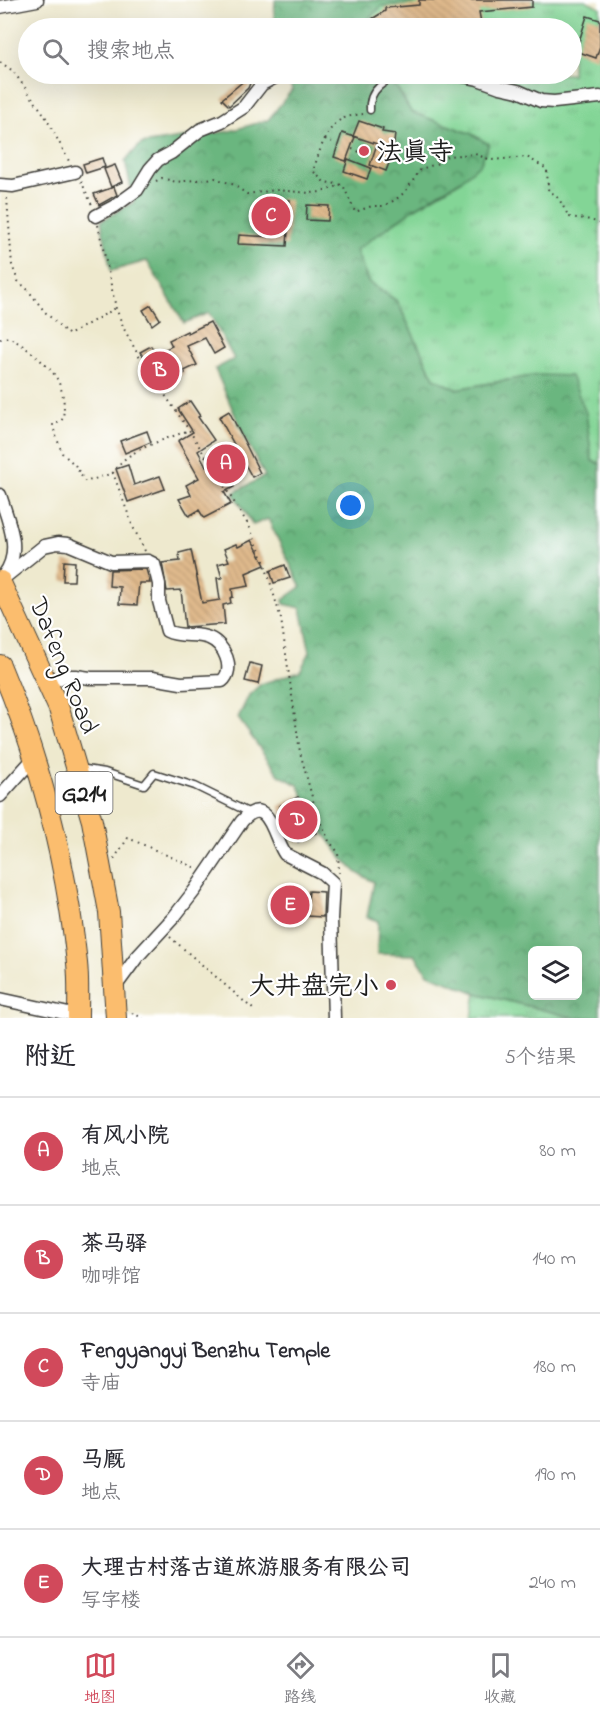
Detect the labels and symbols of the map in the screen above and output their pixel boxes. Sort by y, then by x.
place label: 法真寺 [376,135,454,173]
marker: 法真寺 [357,144,371,158]
pin: C [252,194,290,238]
pin: B [140,348,180,394]
pin: A [206,442,246,486]
your location [336,491,365,520]
street label: Dafeng Road [17,591,107,741]
road number: G214 [56,772,112,814]
pin: D [278,798,318,842]
pin: E [270,882,310,928]
place label: 大井盘完小 [249,969,379,1007]
marker: 大井盘完小 [384,978,398,992]

